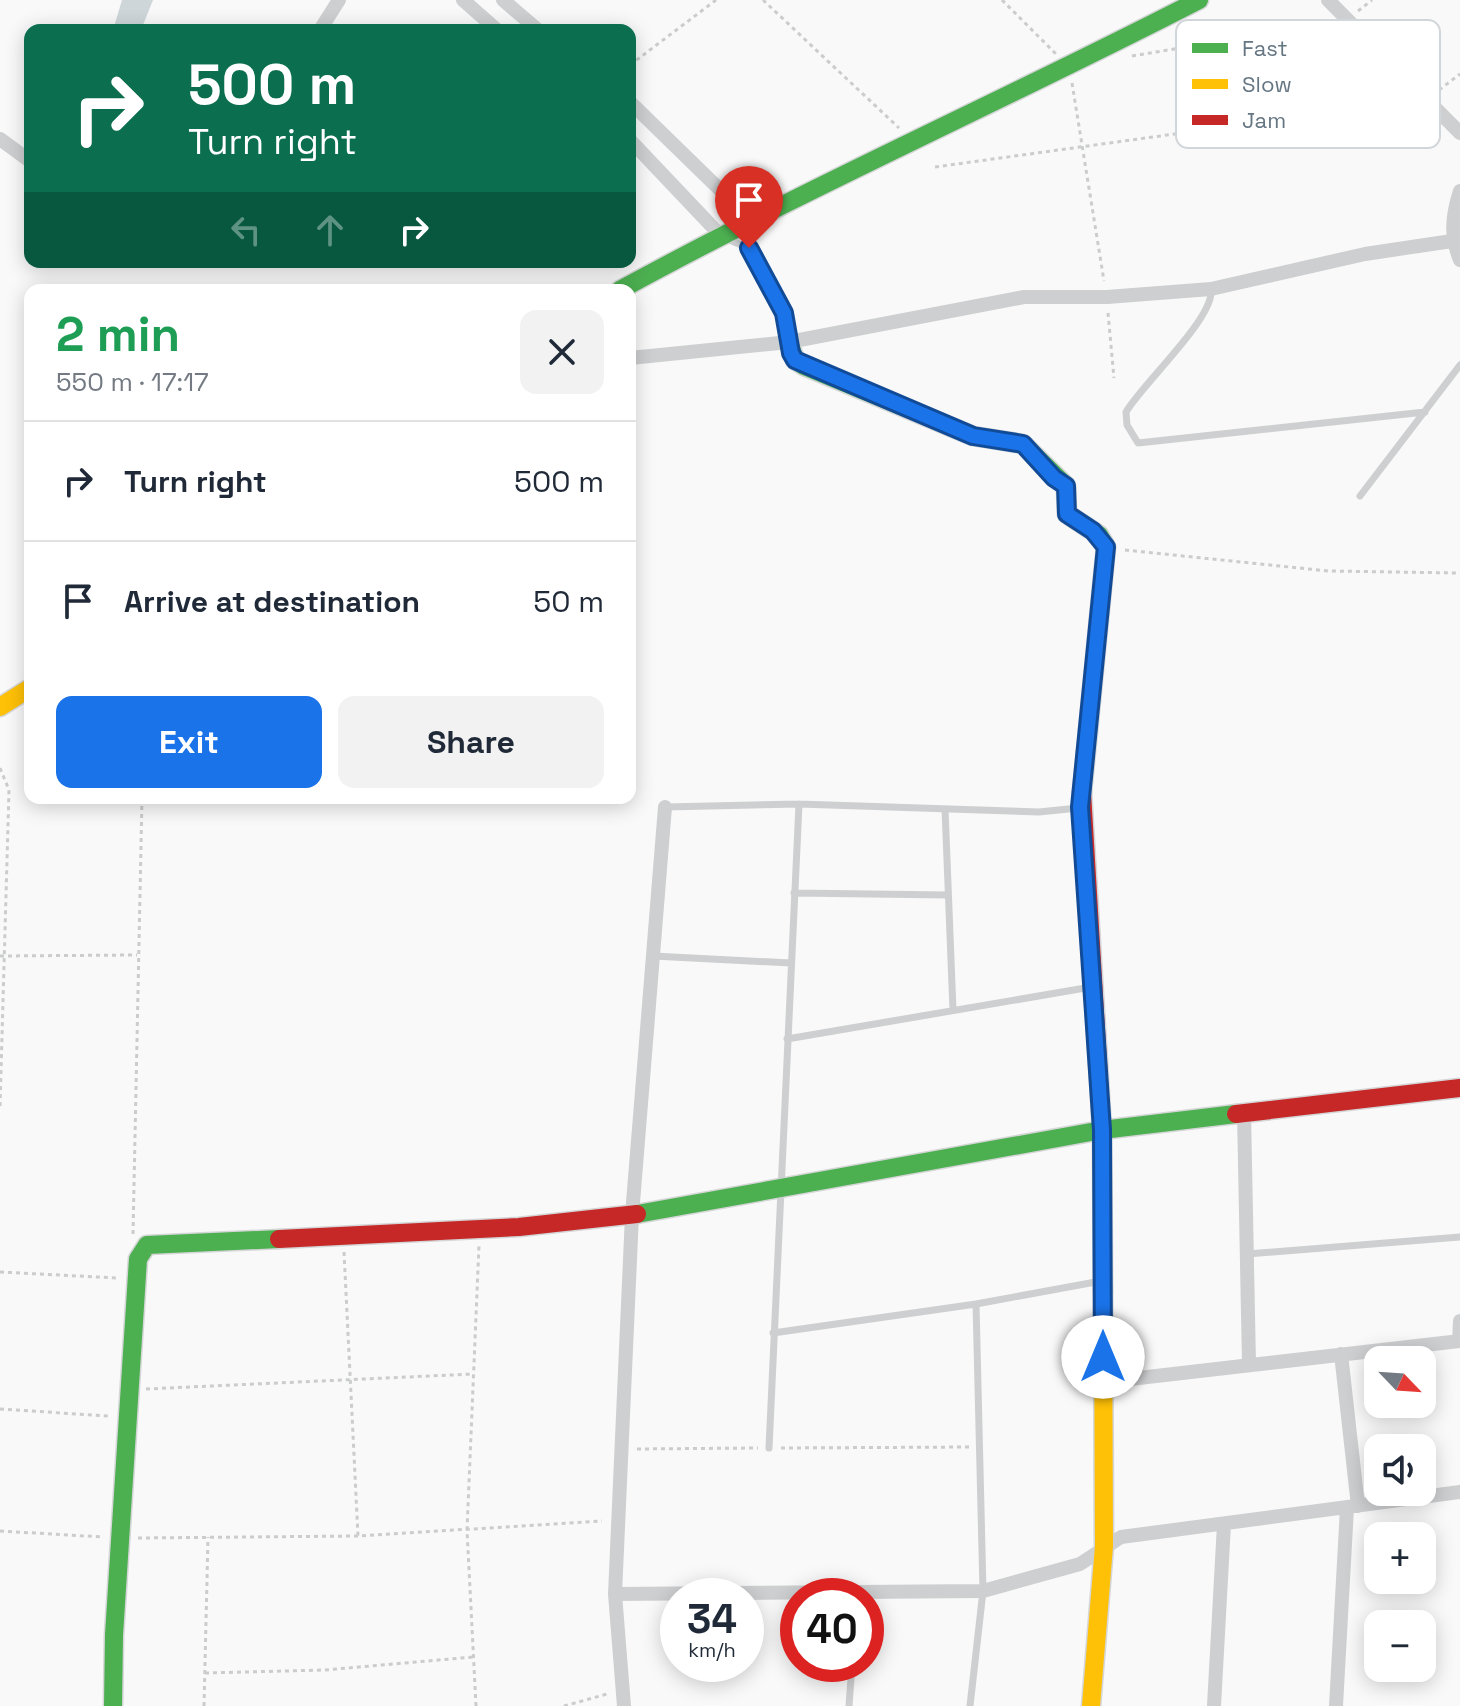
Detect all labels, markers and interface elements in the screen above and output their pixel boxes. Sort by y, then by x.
legend [1176,20,1440,148]
text: Fast [1242,34,1288,62]
text: 500 m [188,49,356,120]
icon: right [56,56,160,160]
text: Slow [1242,70,1292,98]
text: Jam [1242,106,1286,134]
text: Turn right [188,119,357,165]
pin [715,166,783,248]
icon: arrive [727,178,771,222]
icon: left [224,208,268,252]
icon: ahead [308,208,352,252]
icon: right [392,208,436,252]
text: 2 min [56,304,180,365]
button: close [520,310,604,394]
text: 550 m · 17:17 [56,365,209,399]
icon: right [56,459,100,503]
text: Turn right [124,462,267,501]
text: 500 m [514,462,604,501]
icon: arrive [56,579,100,623]
text: Arrive at destination [124,582,420,621]
text: 50 m [533,582,604,621]
button: Exit [56,696,322,788]
button: Share [338,696,604,788]
position arrow [1061,1315,1145,1399]
north arrow [1364,1346,1436,1418]
map controls [1364,1346,1436,1682]
button: sound [1364,1434,1436,1506]
button: + [1364,1522,1436,1594]
speed limit sign: 40 [780,1578,884,1682]
text: 34 [687,1594,737,1645]
button: − [1364,1610,1436,1682]
text: km/h [688,1637,736,1663]

